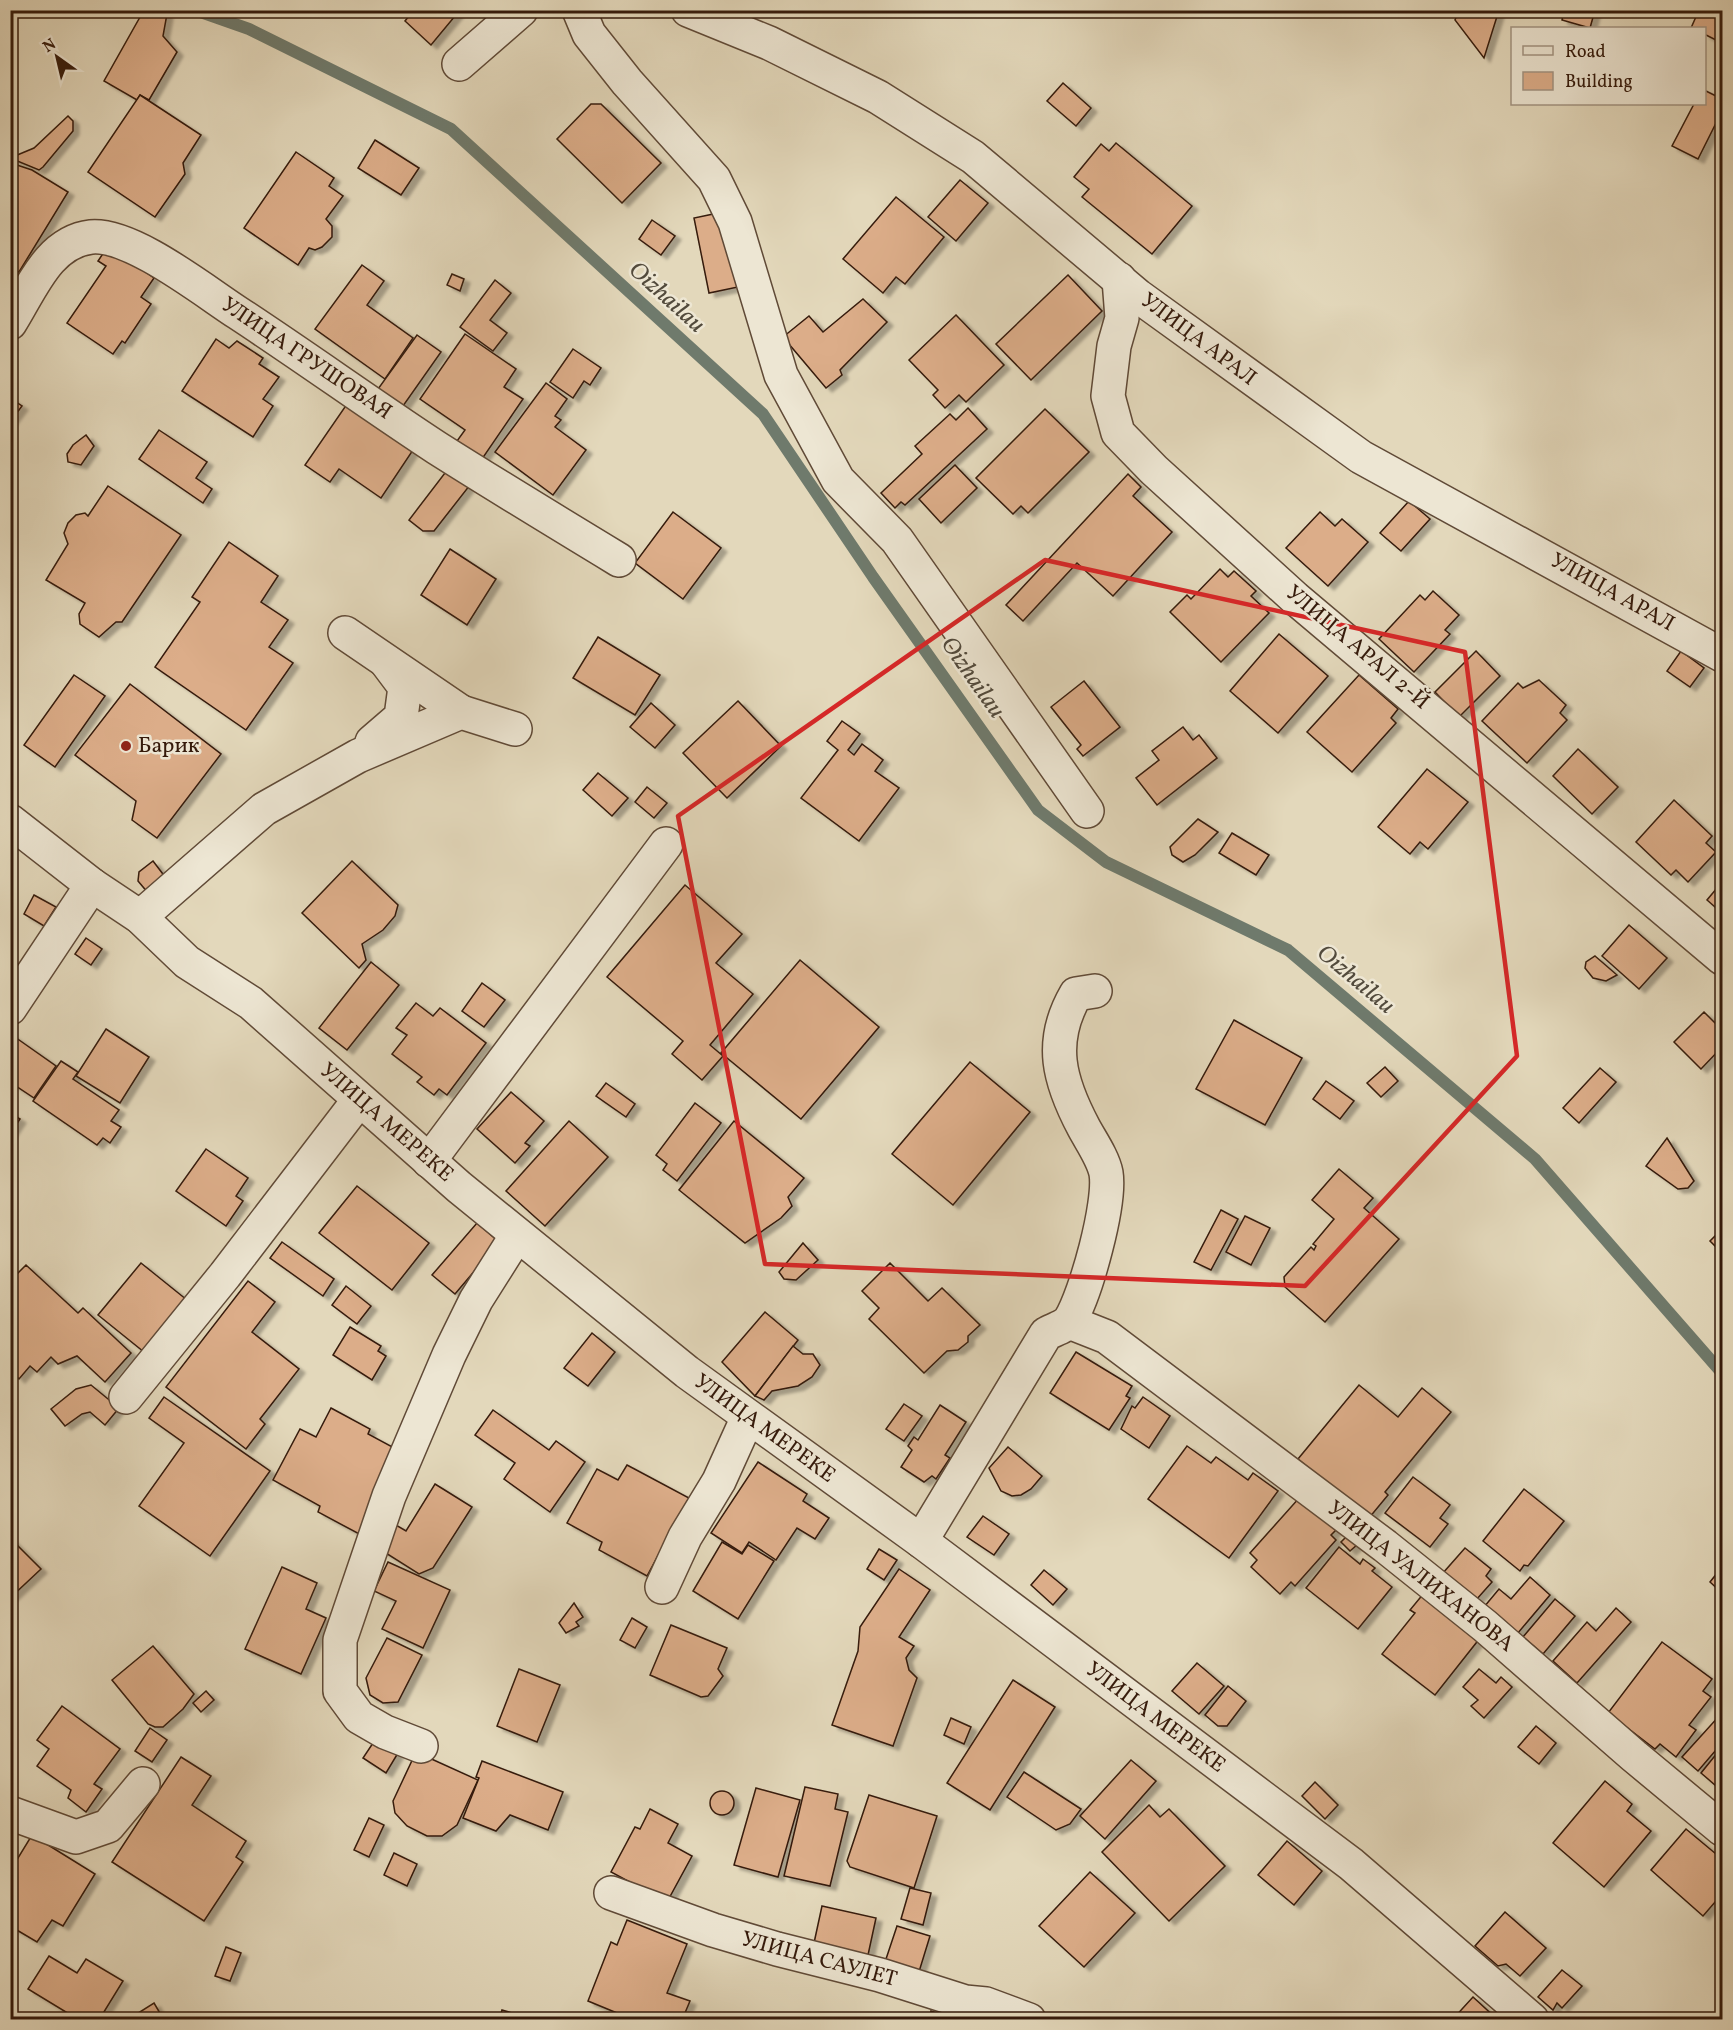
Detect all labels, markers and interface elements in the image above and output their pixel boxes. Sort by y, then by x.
north arrow [27,27,87,87]
legend [1511,27,1706,105]
text: N [39,34,61,59]
text: Road [1565,40,1606,65]
text: Building [1565,70,1633,95]
water label: Oizhailau [620,254,712,342]
street label: УЛИЦА АРАЛ [1134,286,1262,394]
street label: УЛИЦА ГРУШОВАЯ [214,290,398,428]
street label: УЛИЦА АРАЛ [1544,546,1680,640]
street label: УЛИЦА АРАЛ 2-Й [1278,578,1436,718]
water label: Oizhailau [931,630,1013,726]
place label: Барик [138,731,200,762]
marker: Барик [119,739,133,753]
water label: Oizhailau [1308,937,1402,1023]
street label: УЛИЦА МЕРЕКЕ [312,1056,460,1190]
street label: УЛИЦА МЕРЕКЕ [687,1367,841,1491]
street label: УЛИЦА УАЛИХАНОВА [1320,1494,1520,1660]
street label: УЛИЦА МЕРЕКЕ [1078,1655,1232,1781]
street label: УЛИЦА САУЛЕТ [738,1924,901,1996]

